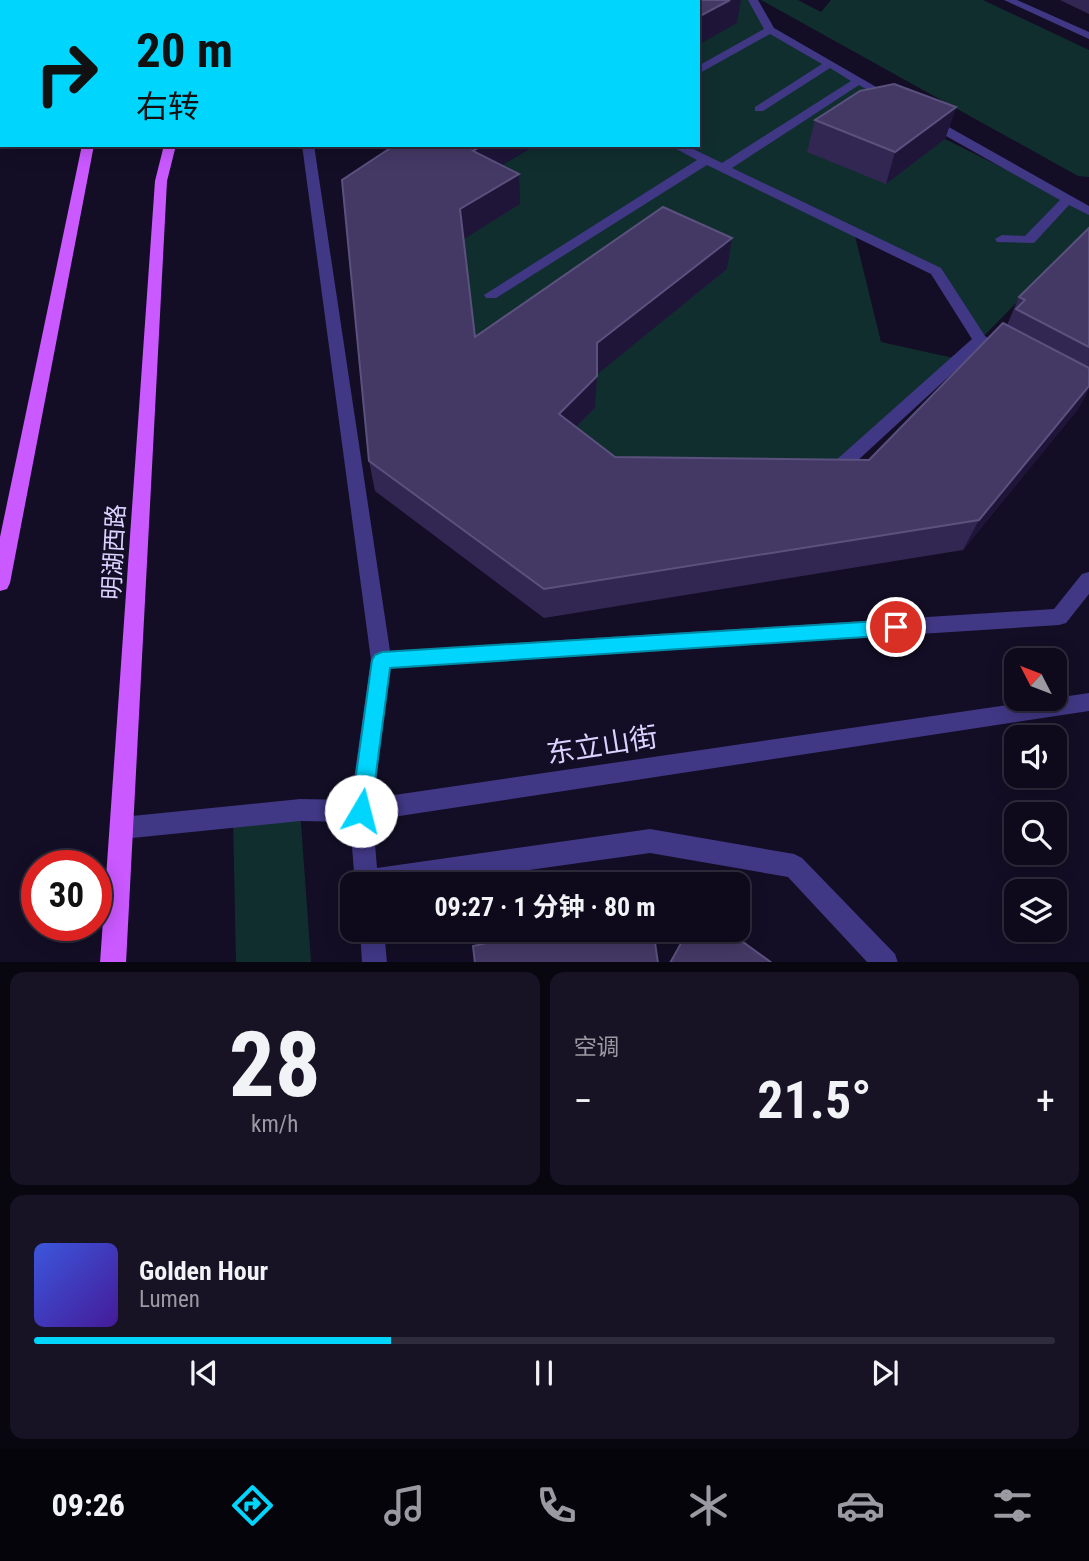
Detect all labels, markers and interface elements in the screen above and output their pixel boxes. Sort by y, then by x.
text: 20 m [136,22,233,79]
icon: right [21,28,112,119]
text: 右转 [136,88,200,126]
street label: 明湖西路 [98,503,130,601]
pin [866,597,926,657]
icon: arrive [877,608,915,646]
north arrow [1004,648,1068,710]
map controls [1004,648,1067,942]
street label: 东立山街 [544,720,660,770]
button: sound [1004,725,1067,788]
position arrow [324,774,398,848]
button: search [1004,802,1067,865]
speed limit sign: 30 [21,850,112,941]
button: layers [1004,879,1067,942]
text: 09:27 · 1 分钟 · 80 m [434,892,656,922]
text: 28 [229,1012,321,1118]
text: 空调 [574,1034,620,1061]
text: 21.5° [757,1070,871,1131]
text: − [574,1079,593,1123]
text: + [1036,1079,1055,1123]
text: km/h [251,1111,298,1138]
text: Golden Hour [139,1256,268,1286]
text: Lumen [139,1286,200,1313]
icon: previous [185,1354,223,1392]
icon: pause [525,1354,563,1392]
icon: next [866,1354,904,1392]
icon: directions [228,1481,277,1530]
icon: music [380,1481,429,1530]
icon: phone [532,1481,581,1530]
icon: climate [684,1481,733,1530]
icon: car [836,1481,885,1530]
icon: filters [988,1481,1037,1530]
text: 09:26 [52,1486,125,1524]

